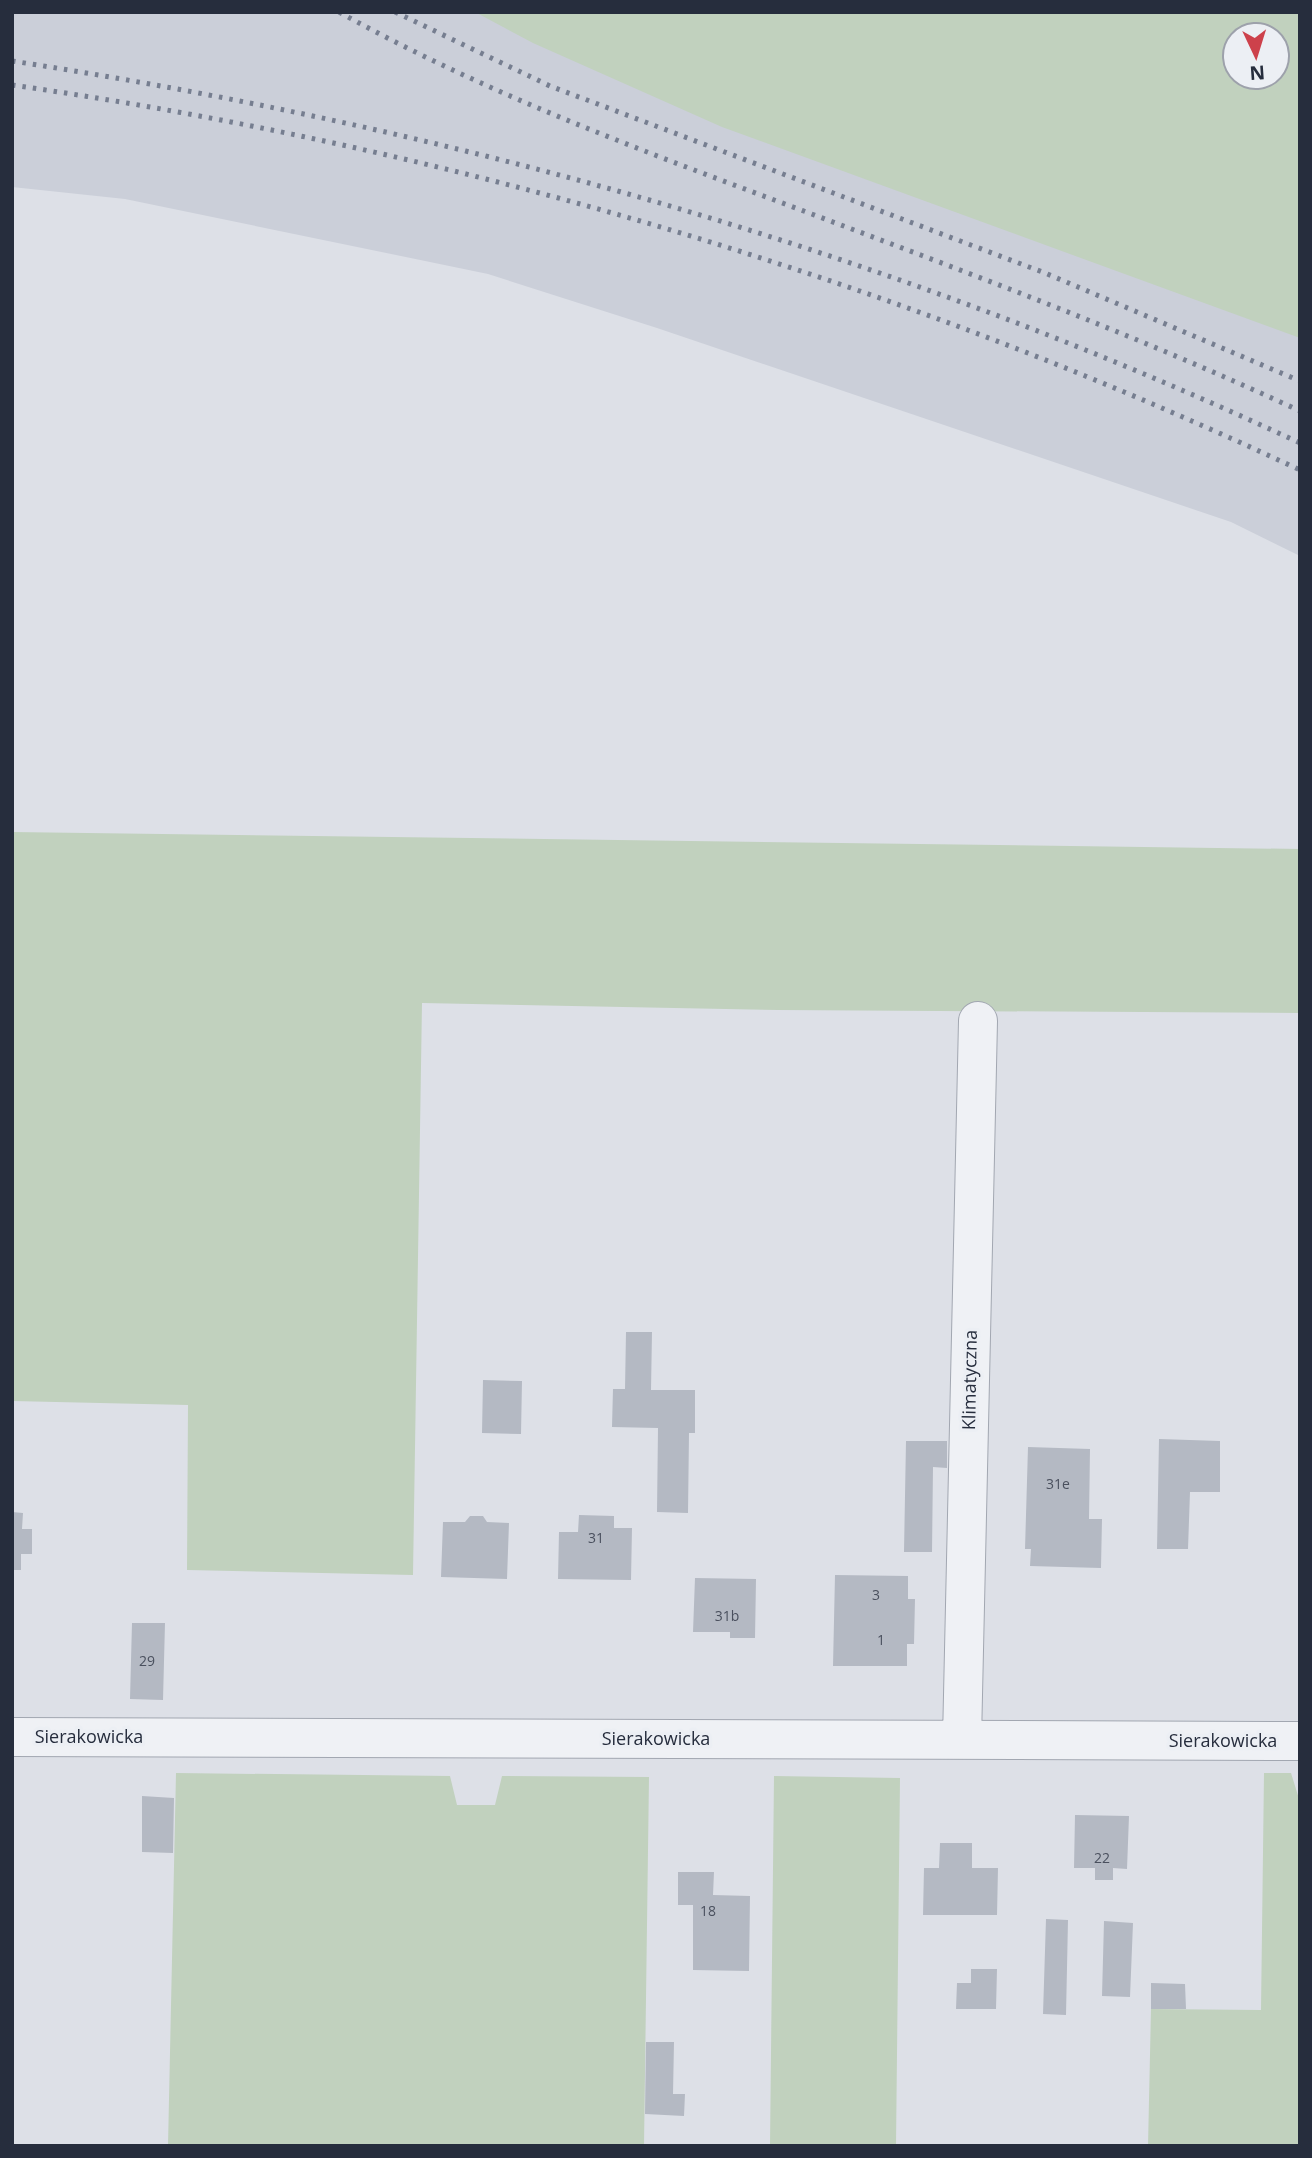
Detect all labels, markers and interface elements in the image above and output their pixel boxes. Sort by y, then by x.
north arrow [1221,21,1291,91]
text: N [1249,59,1266,86]
street label: Klimatyczna [956,1330,982,1430]
house number: 31e [1046,1474,1070,1493]
house number: 31 [588,1528,604,1547]
house number: 3 [872,1585,880,1604]
house number: 31b [715,1606,739,1625]
house number: 1 [877,1630,885,1649]
house number: 29 [139,1651,155,1670]
street label: Sierakowicka [35,1724,143,1748]
street label: Sierakowicka [602,1726,710,1750]
street label: Sierakowicka [1169,1728,1277,1752]
house number: 22 [1094,1848,1110,1867]
house number: 18 [700,1901,716,1920]

